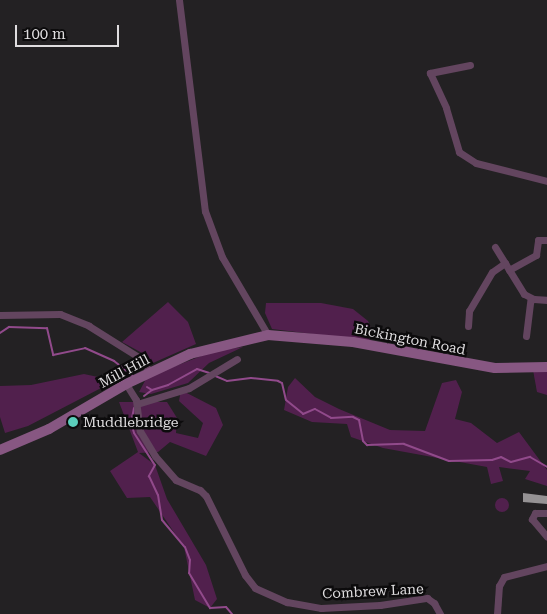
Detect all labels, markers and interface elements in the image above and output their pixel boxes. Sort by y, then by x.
scale bar [18,15,121,47]
text: 100 m [23,25,66,43]
street label: Bickington Road [353,320,467,358]
street label: Mill Hill [96,351,152,391]
place label: Muddlebridge [83,414,178,430]
marker: Muddlebridge [67,416,79,428]
street label: Combrew Lane [322,580,424,602]

